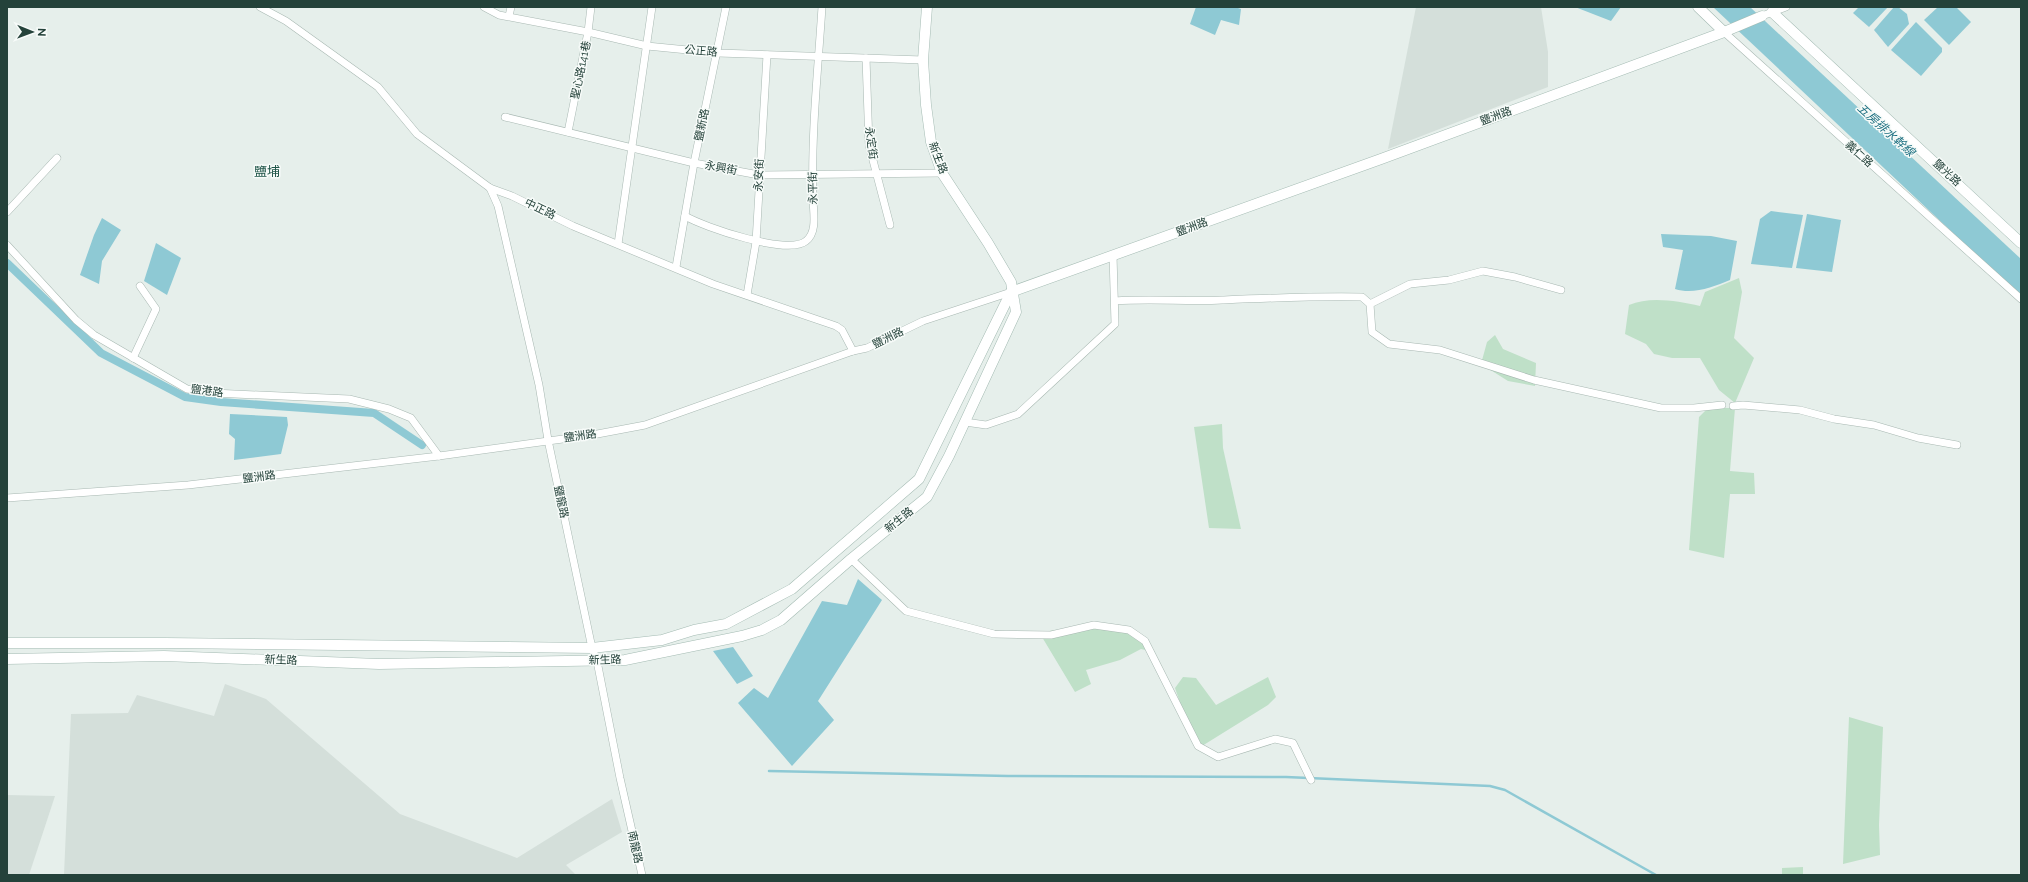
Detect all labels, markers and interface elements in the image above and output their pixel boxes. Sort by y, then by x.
north arrow [12,12,52,52]
text: N [35,28,48,36]
street label: 聖心路141巷 [568,40,594,100]
street label: 公正路 [684,43,718,59]
water label: 五房排水幹線 [1855,101,1919,161]
street label: 鹽洲路 [1478,104,1514,128]
street label: 鹽新路 [692,108,712,142]
street label: 永定街 [862,126,880,160]
street label: 義仁路 [1842,138,1876,170]
street label: 新生路 [926,140,950,176]
street label: 鹽光路 [1930,157,1964,189]
street label: 永安街 [752,158,766,192]
street label: 永興街 [704,159,738,177]
district label: 鹽埔 [254,164,280,179]
street label: 永平街 [806,171,820,205]
street label: 中正路 [522,196,558,222]
street label: 鹽洲路 [1174,215,1210,239]
street label: 鹽洲路 [870,325,906,351]
street label: 鹽港路 [190,383,224,399]
street label: 鹽洲路 [563,427,597,445]
street label: 鹽洲路 [242,469,276,485]
street label: 鹽龍路 [551,485,571,519]
street label: 新生路 [882,505,916,535]
street label: 新生路 [264,653,298,667]
street label: 新生路 [588,653,622,667]
street label: 南龍路 [625,829,645,865]

